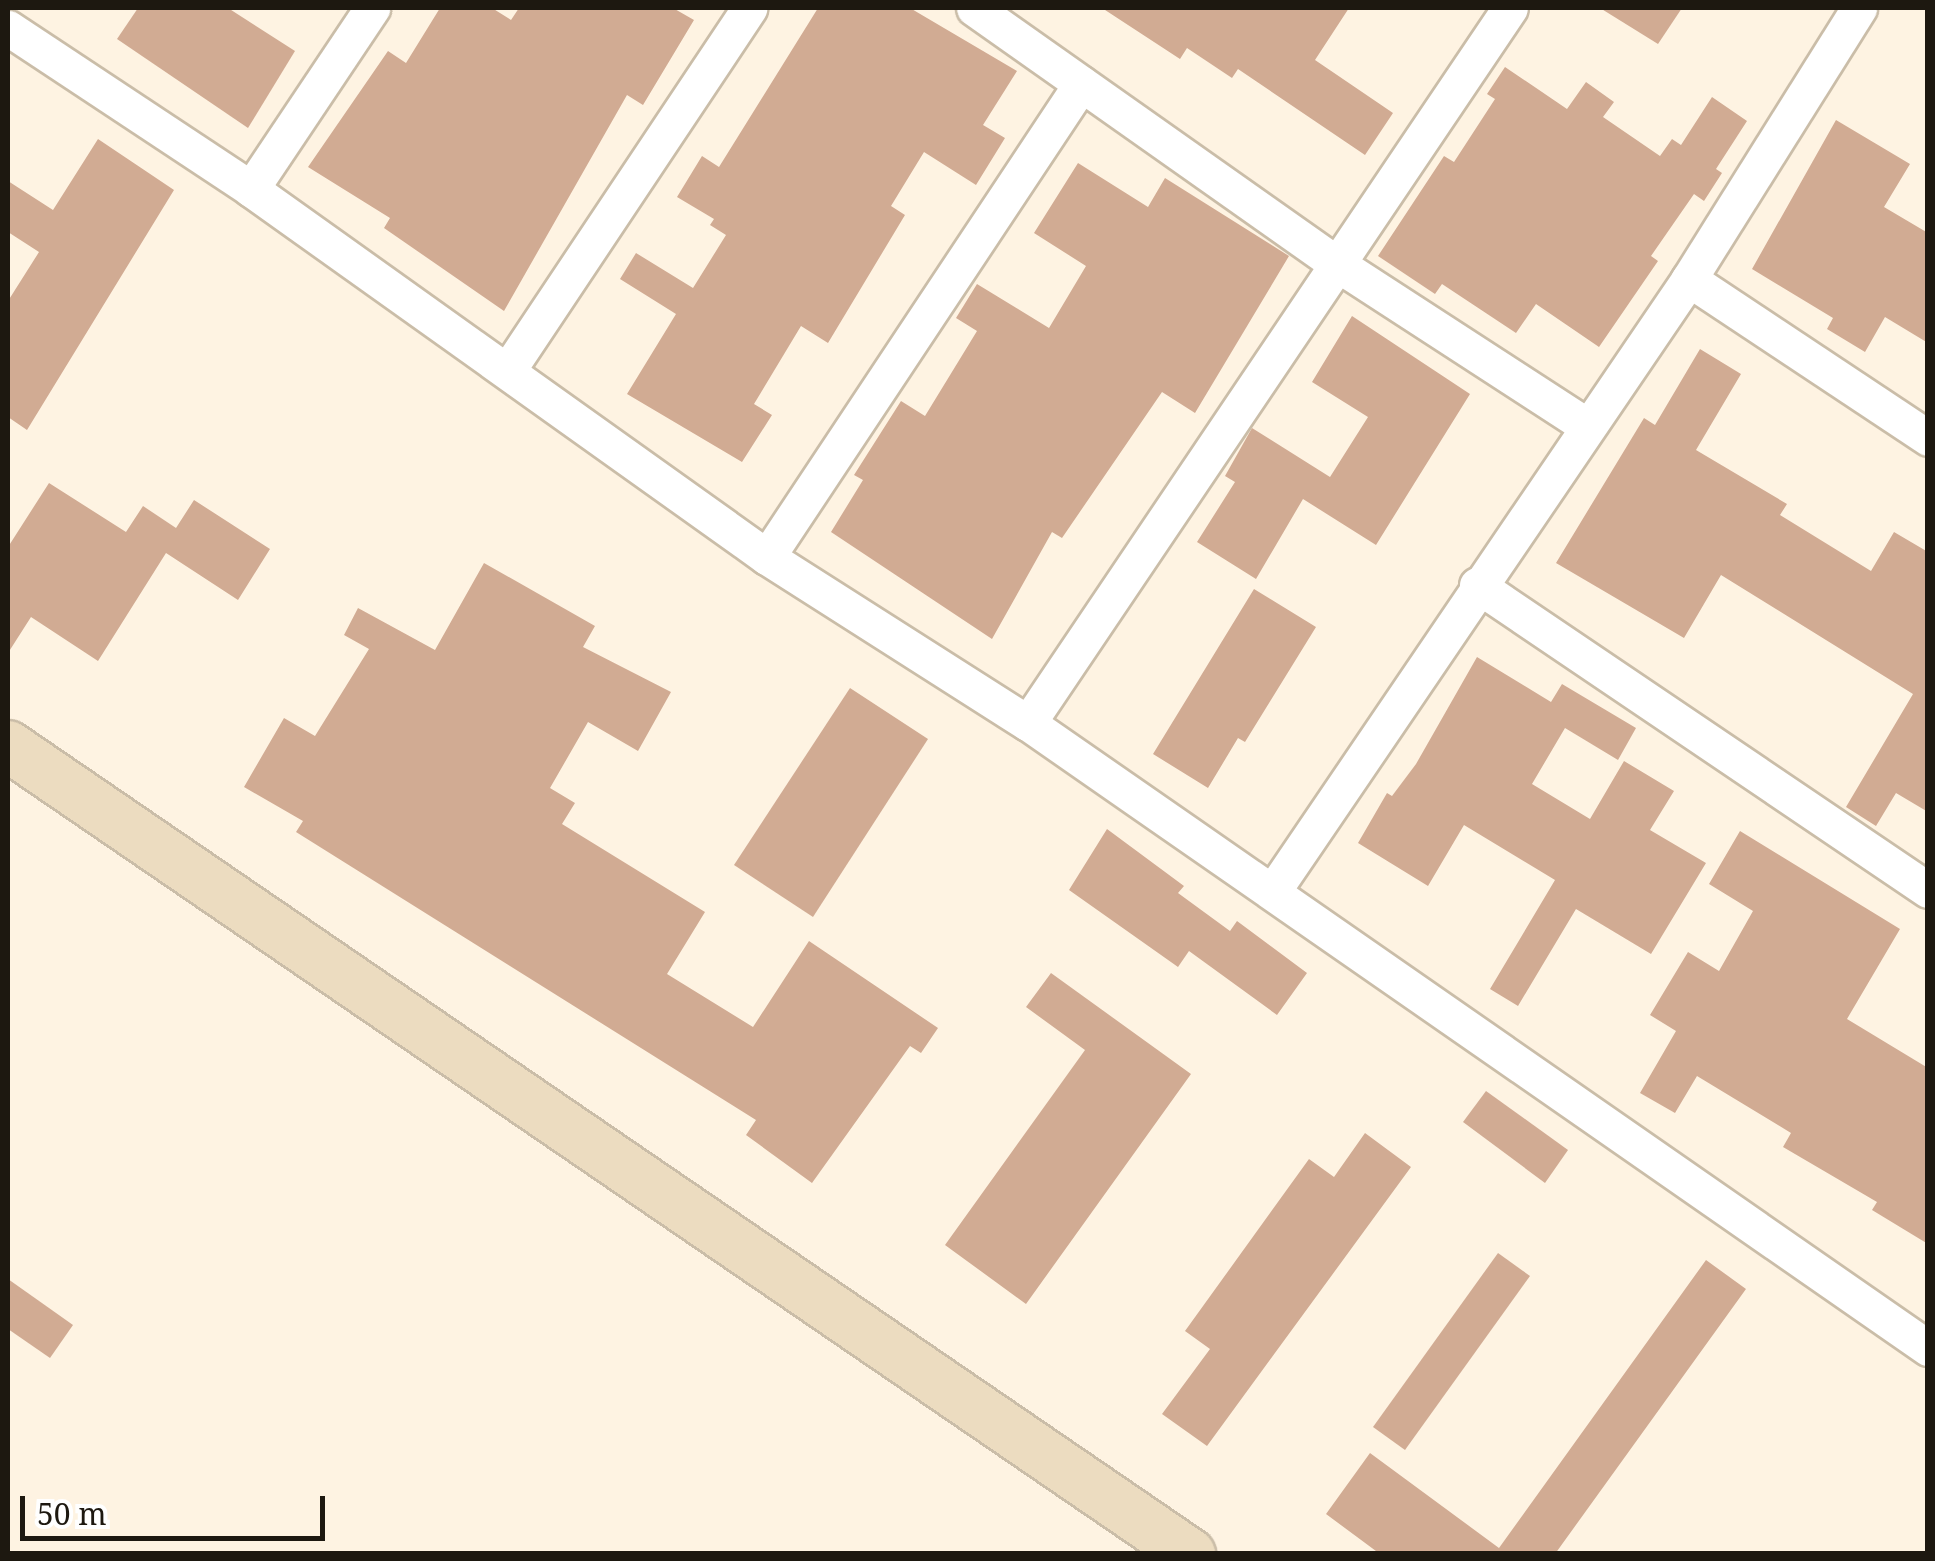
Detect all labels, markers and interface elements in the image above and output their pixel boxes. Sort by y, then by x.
scale bar [25,1476,330,1538]
text: 50 m [37,1493,107,1534]

